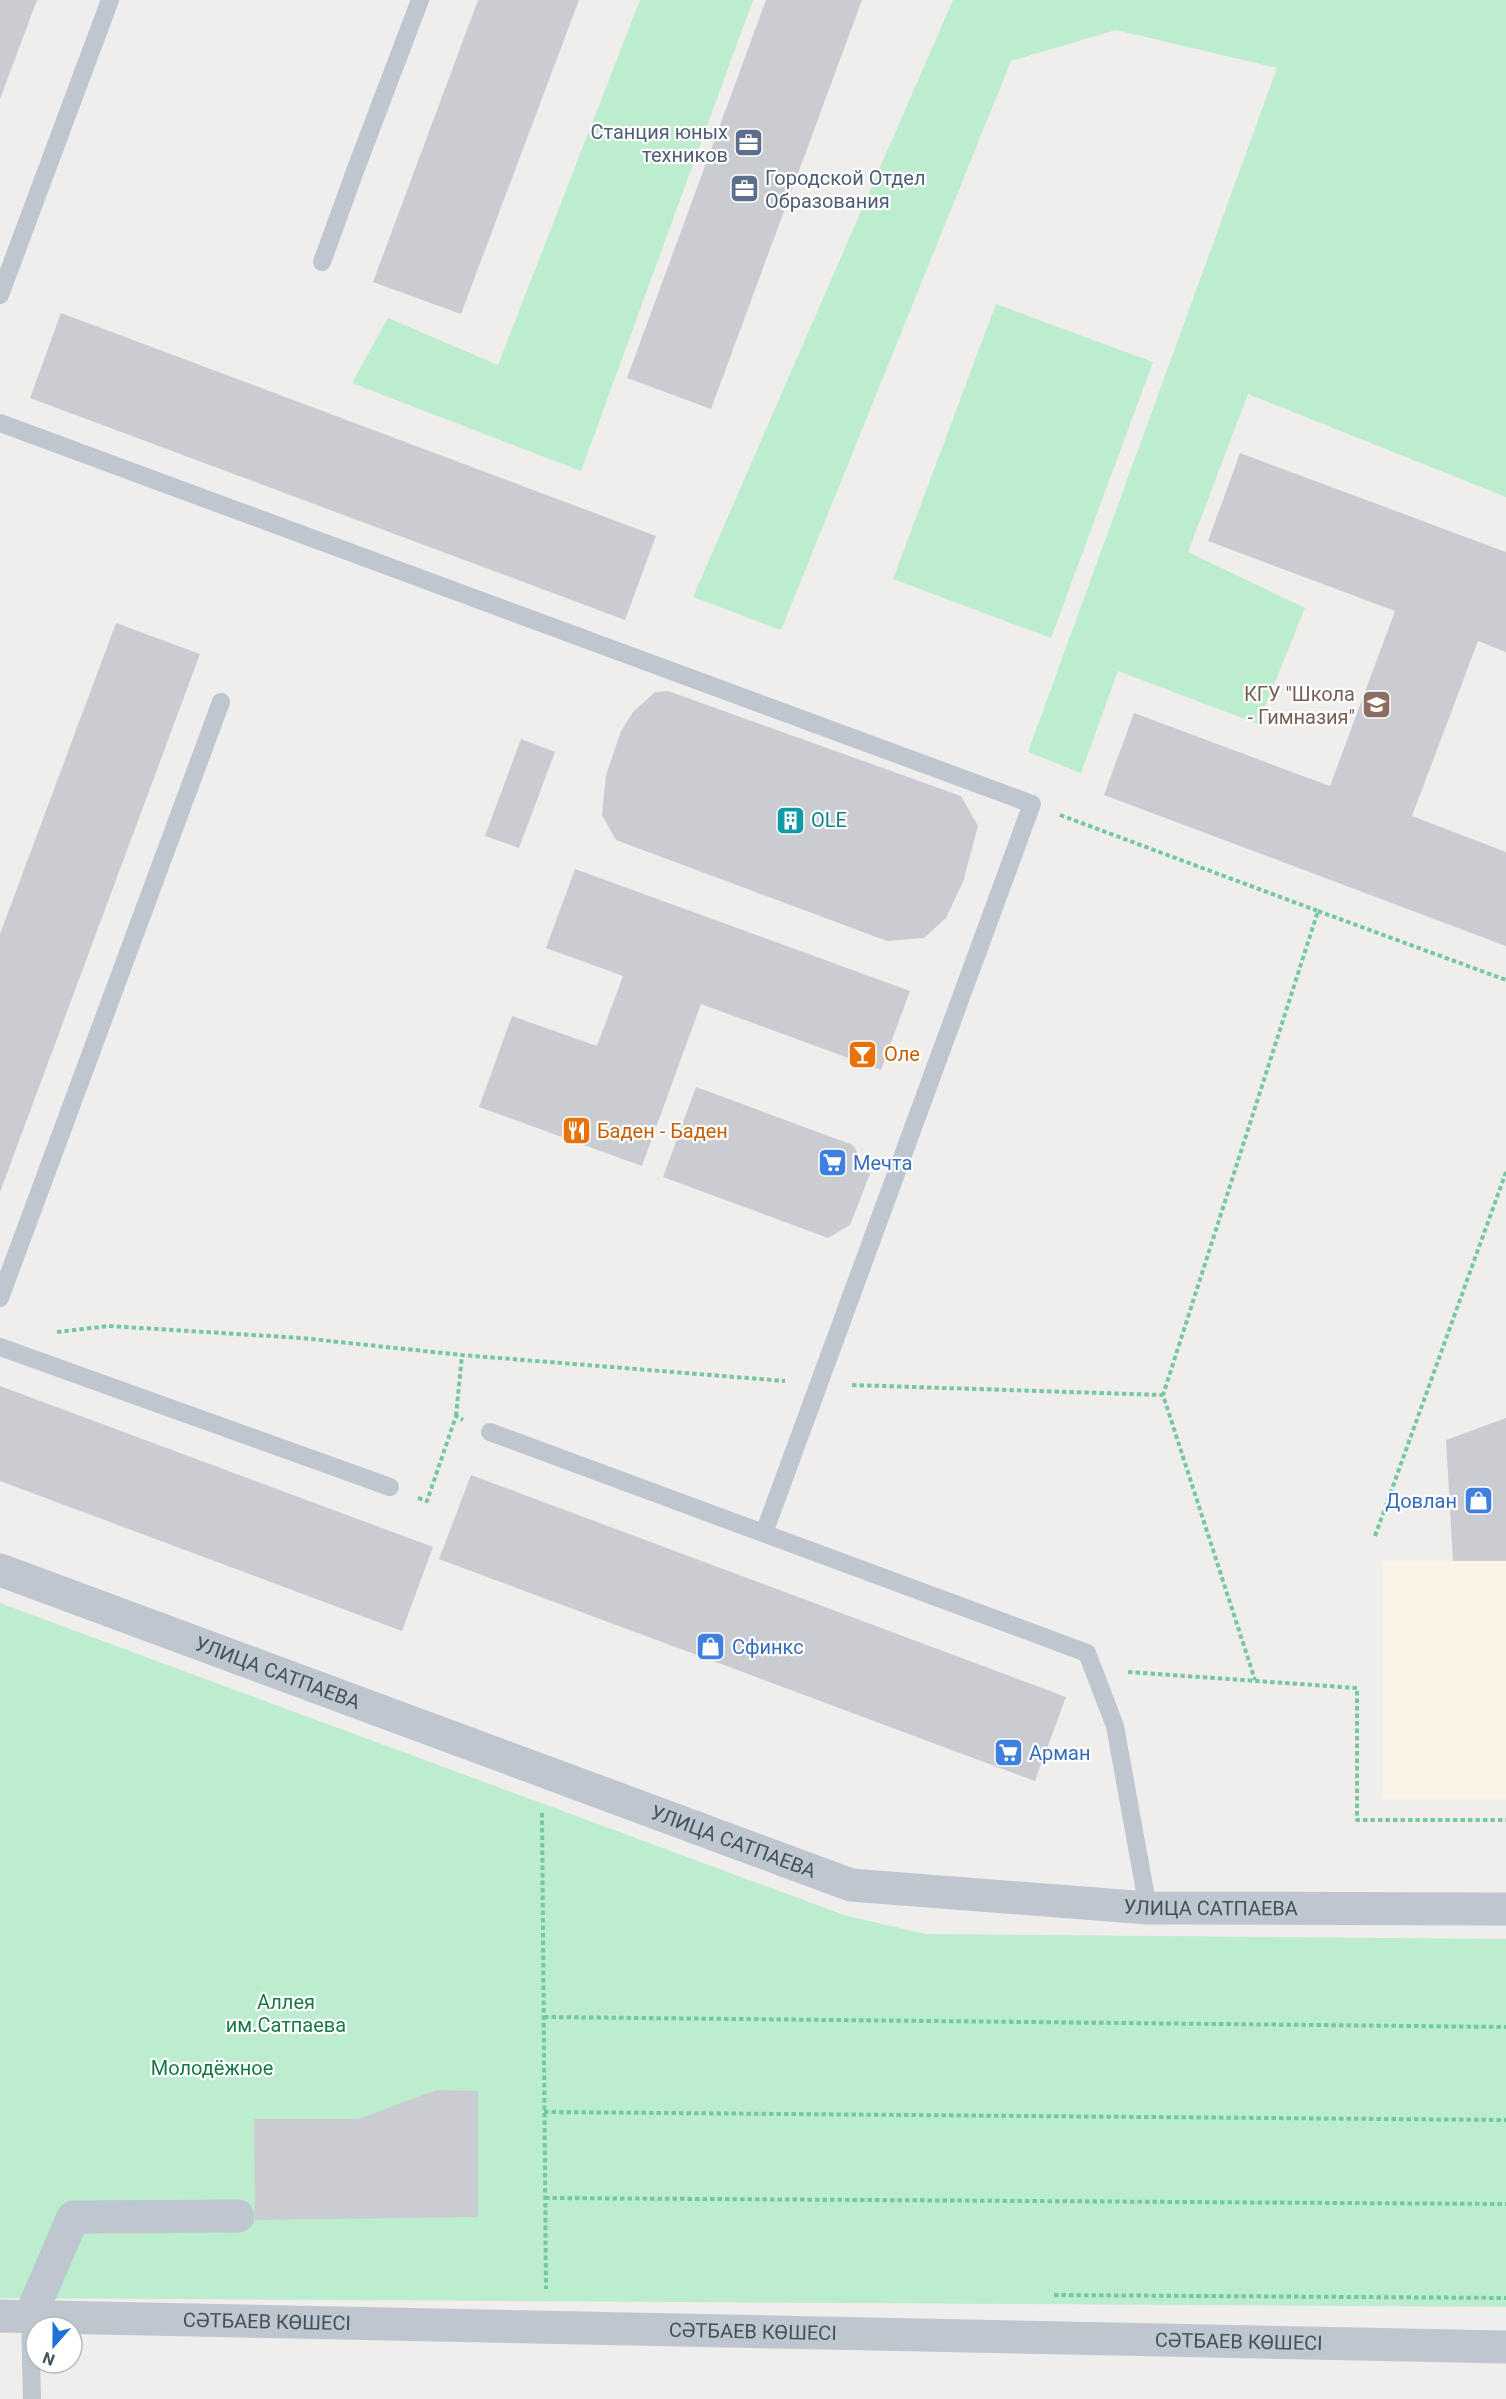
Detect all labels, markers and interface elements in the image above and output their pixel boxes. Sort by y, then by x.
place label: Станция юных техников [590,120,728,167]
office icon: Станция юных техников [733,127,765,159]
place label: Городской Отдел Образования [765,166,925,213]
office icon: Городской Отдел Образования [728,173,760,205]
place label: КГУ "Школа - Гимназия" [1244,682,1355,729]
school or university icon: КГУ "Школа - Гимназия" [1360,689,1392,721]
building icon: OLE [774,804,806,836]
place label: OLE [811,808,847,832]
bar icon: Оле [847,1038,879,1070]
place label: Оле [884,1042,920,1066]
restaurant icon: Баден - Баден [560,1115,592,1147]
place label: Баден - Баден [597,1119,728,1143]
supermarket icon: Мечта [816,1147,848,1179]
place label: Мечта [853,1151,912,1175]
shop icon: Довлан [1462,1485,1494,1517]
place label: Довлан [1385,1489,1457,1513]
street label: УЛИЦА САТПАЕВА [192,1631,364,1714]
shop icon: Сфинкс [695,1631,727,1663]
place label: Сфинкс [732,1635,804,1659]
supermarket icon: Арман [992,1737,1024,1769]
place label: Арман [1029,1741,1091,1765]
street label: УЛИЦА САТПАЕВА [647,1800,819,1883]
street label: УЛИЦА САТПАЕВА [1123,1894,1298,1920]
park label: Аллея им.Сатпаева [226,1990,346,2037]
park label: Молодёжное [151,2056,273,2080]
street label: СӘТБАЕВ КӨШЕСІ [183,2308,351,2335]
north arrow [24,2315,84,2375]
street label: СӘТБАЕВ КӨШЕСІ [669,2318,837,2345]
street label: СӘТБАЕВ КӨШЕСІ [1155,2328,1323,2355]
text: N [40,2348,57,2369]

